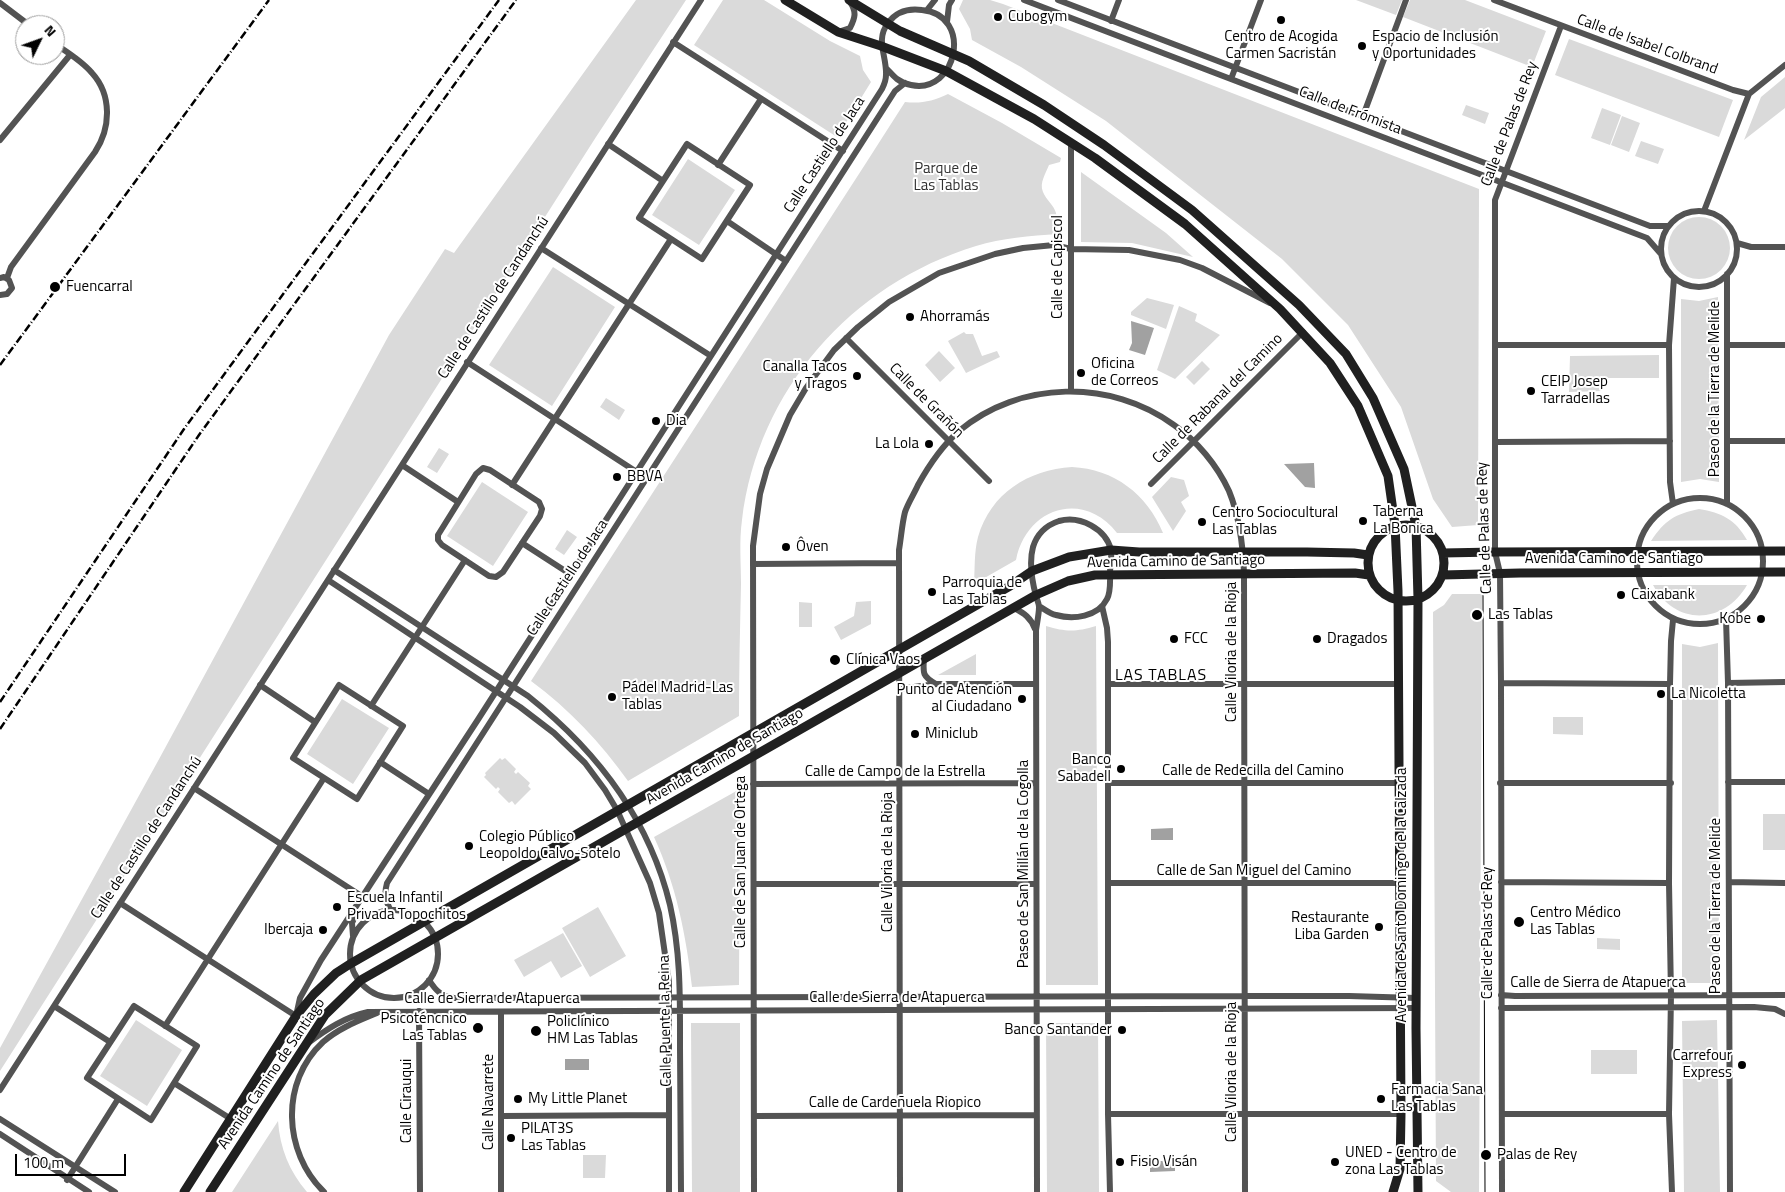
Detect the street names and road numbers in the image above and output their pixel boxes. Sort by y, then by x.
street label: Calle de Isabel Colbrand [1574,11,1720,79]
street label: Calle de Palas de Rey [1478,59,1542,189]
street label: Calle de Frómista [1296,83,1404,139]
street label: Calle Castiello de Jaca [781,93,869,217]
street label: Calle de Castillo de Candanchú [435,213,553,383]
street label: Calle de Capiscol [1049,215,1067,319]
street label: Paseo de la Tierra de Melide [1706,301,1724,477]
street label: Calle de Rabanal del Camino [1149,330,1287,468]
street label: Calle de Grañón [885,360,967,442]
street label: Calle de Palas de Rey [1474,461,1496,595]
street label: Calle Castiello de Jaca [524,516,612,640]
street label: Avenida Camino de Santiago [1525,550,1703,568]
street label: Avenida Camino de Santiago [1087,551,1265,573]
street label: Calle Viloria de la Rioja [1223,582,1241,722]
street label: Avenida Camino de Santiago [643,705,807,809]
street label: Calle de Castillo de Candanchú [88,753,206,923]
street label: Paseo de San Millán de la Cogolla [1015,760,1033,968]
street label: Calle de Redecilla del Camino [1162,762,1344,780]
street label: Calle de Campo de la Estrella [805,763,985,781]
street label: Avenida de Santo Domingo de la Calzada [1393,768,1411,1022]
street label: Calle de San Juan de Ortega [732,776,750,948]
street label: Calle Viloria de la Rioja [879,792,897,932]
street label: Paseo de la Tierra de Melide [1707,818,1725,994]
street label: Calle de San Miguel del Camino [1157,862,1351,880]
street label: Calle de Palas de Rey [1479,867,1497,999]
street label: Calle Puente la Reina [656,955,676,1087]
street label: Calle de Sierra de Atapuerca [1510,974,1686,992]
street label: Calle de Sierra de Atapuerca [809,989,985,1007]
street label: Calle de Sierra de Atapuerca [404,990,580,1008]
street label: Avenida Camino de Santiago [215,995,329,1153]
street label: Calle Viloria de la Rioja [1223,1002,1241,1142]
street label: Calle Navarrete [480,1054,498,1150]
street label: Calle Cirauqui [398,1059,416,1143]
street label: Calle de Cardeñuela Riopico [809,1094,981,1112]

